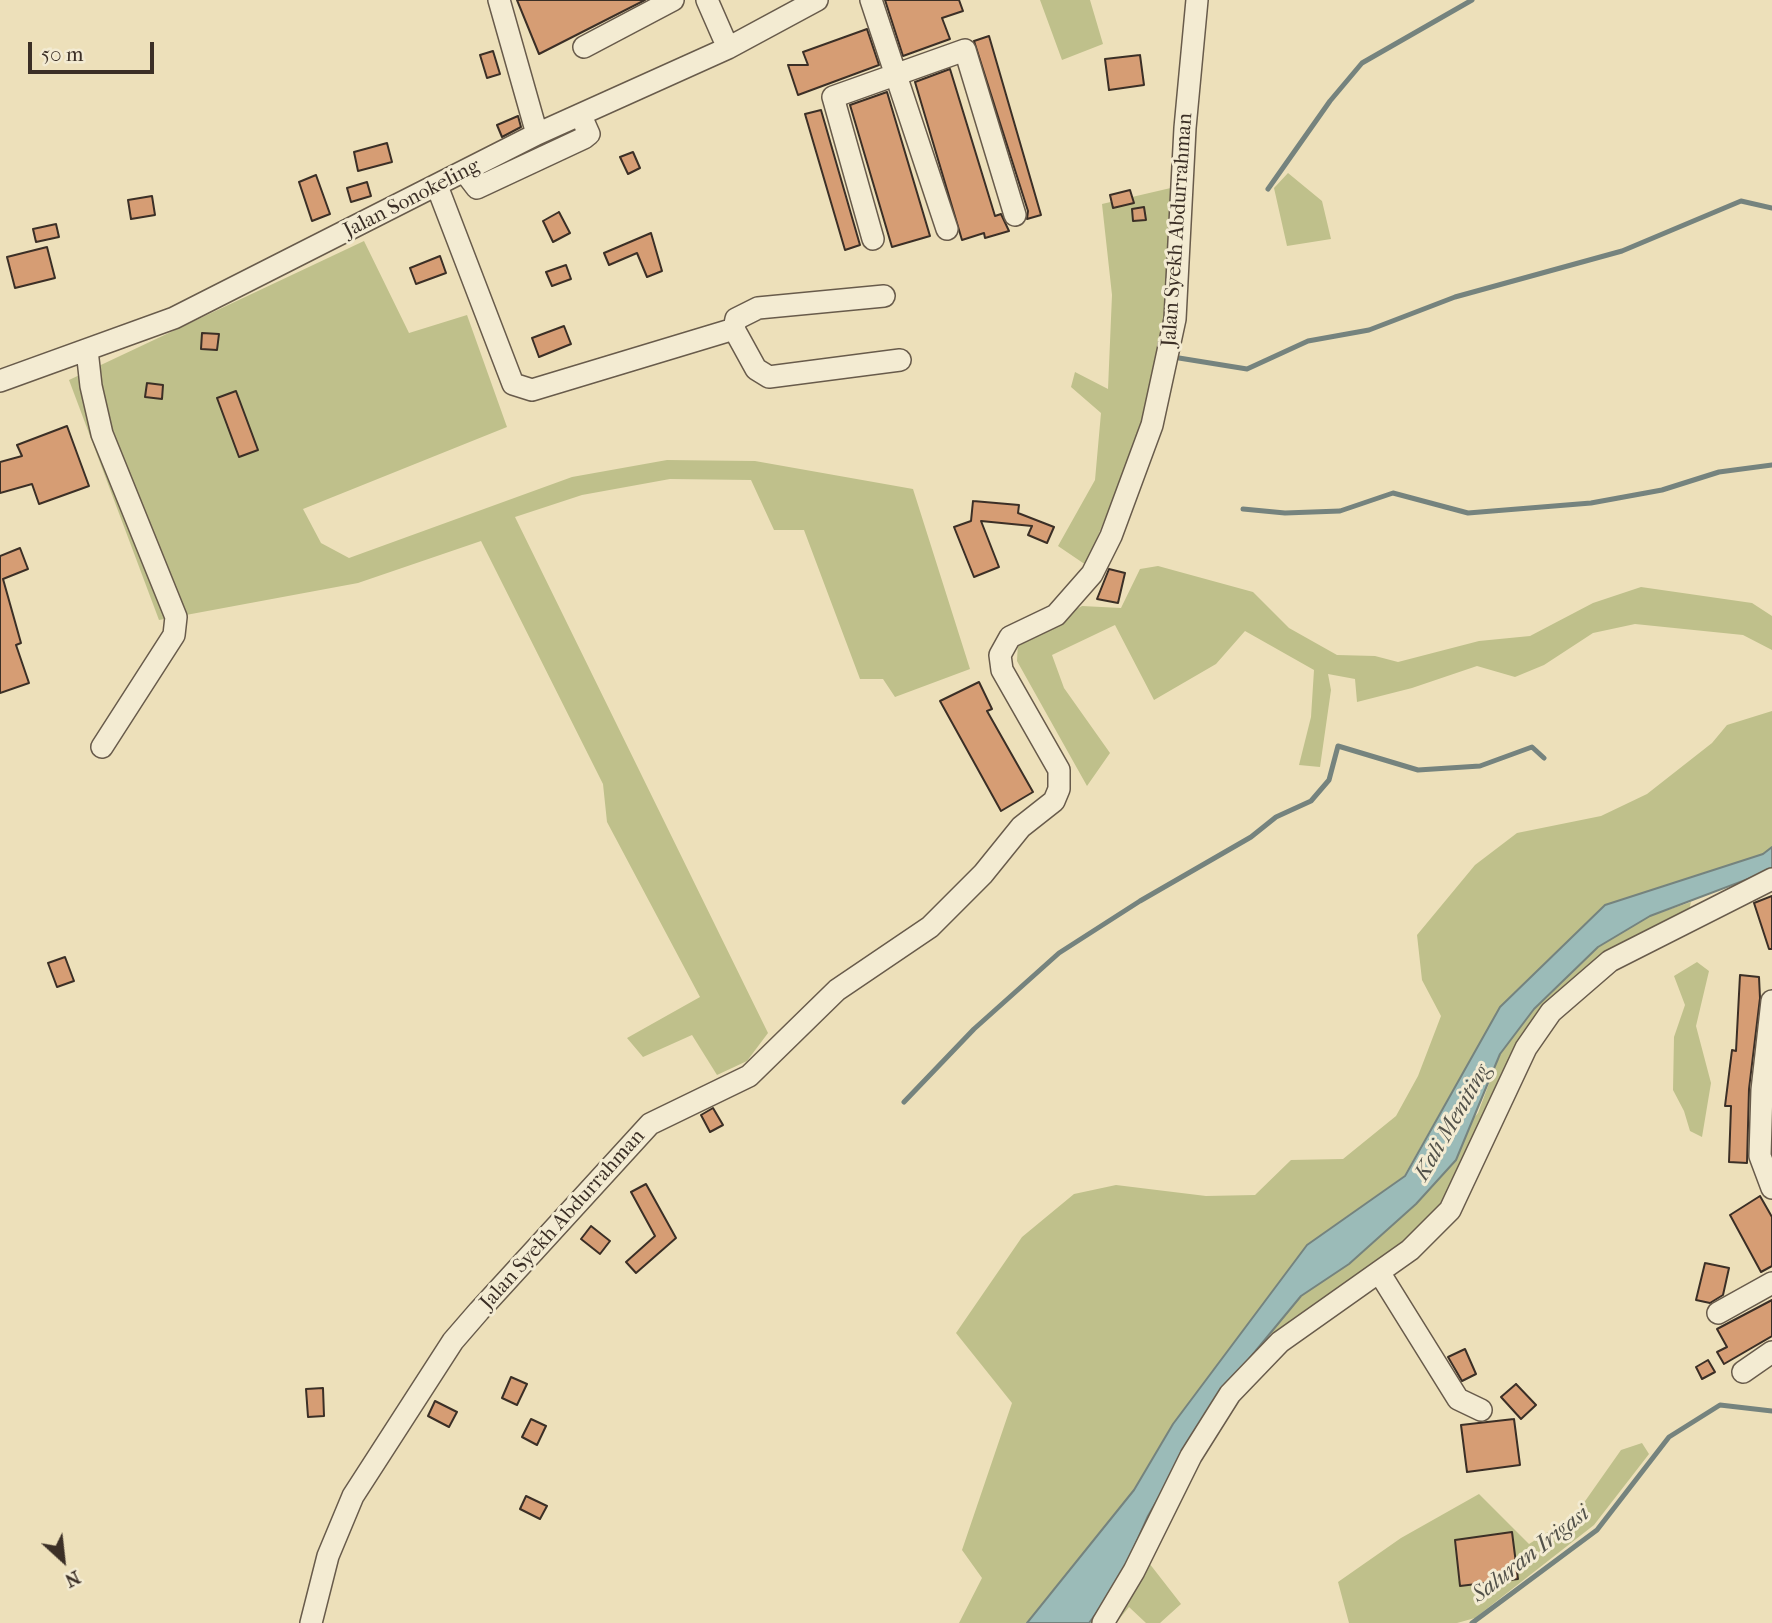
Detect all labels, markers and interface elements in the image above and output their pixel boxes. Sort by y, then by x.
scale bar [32,28,158,72]
text: 50 m [41,42,84,66]
street label: Jalan Syekh Abdurrahman [1157,112,1199,348]
street label: Jalan Sonokeling [340,154,484,244]
water label: Kali Meniting [1409,1060,1497,1186]
street label: Jalan Syekh Abdurrahman [475,1124,651,1316]
water label: Saluran Irigasi [1467,1501,1595,1609]
north arrow [28,1525,98,1595]
text: N [61,1566,84,1592]

